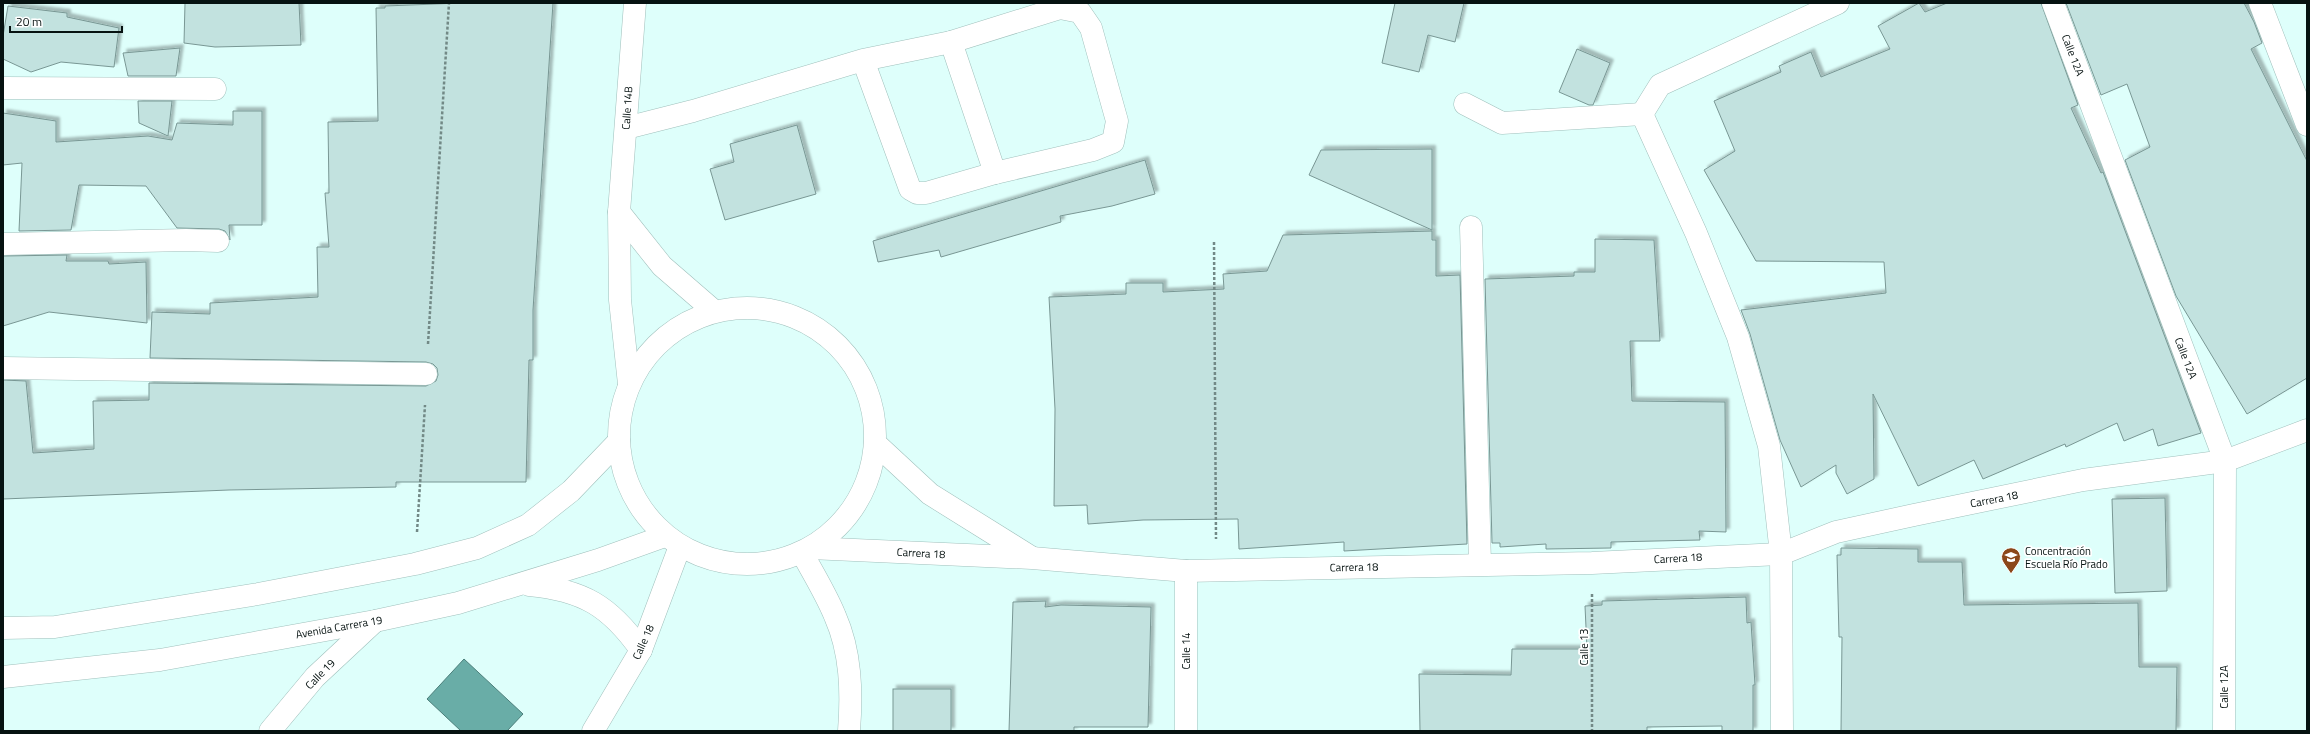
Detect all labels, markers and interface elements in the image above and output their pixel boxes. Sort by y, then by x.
scale bar [10,8,122,34]
text: 20 m [16,12,42,31]
street label: Calle 12A [2058,32,2088,79]
street label: Calle 14B [617,85,637,130]
street label: Calle 12A [2171,335,2201,382]
street label: Carrera 18 [1969,487,2019,511]
place label: Concentración Escuela Río Prado [2025,543,2108,572]
street label: Carrera 18 [896,544,946,562]
school or university icon: Concentración Escuela Río Prado [2000,546,2022,574]
street label: Carrera 18 [1653,549,1703,567]
street label: Carrera 18 [1330,559,1378,575]
street label: Avenida Carrera 19 [294,612,384,642]
street label: Calle 18 [628,622,658,662]
street label: Calle 13 [1576,629,1592,665]
street label: Calle 14 [1178,633,1194,669]
street label: Calle 19 [301,655,339,693]
street label: Calle 12A [2216,665,2232,709]

